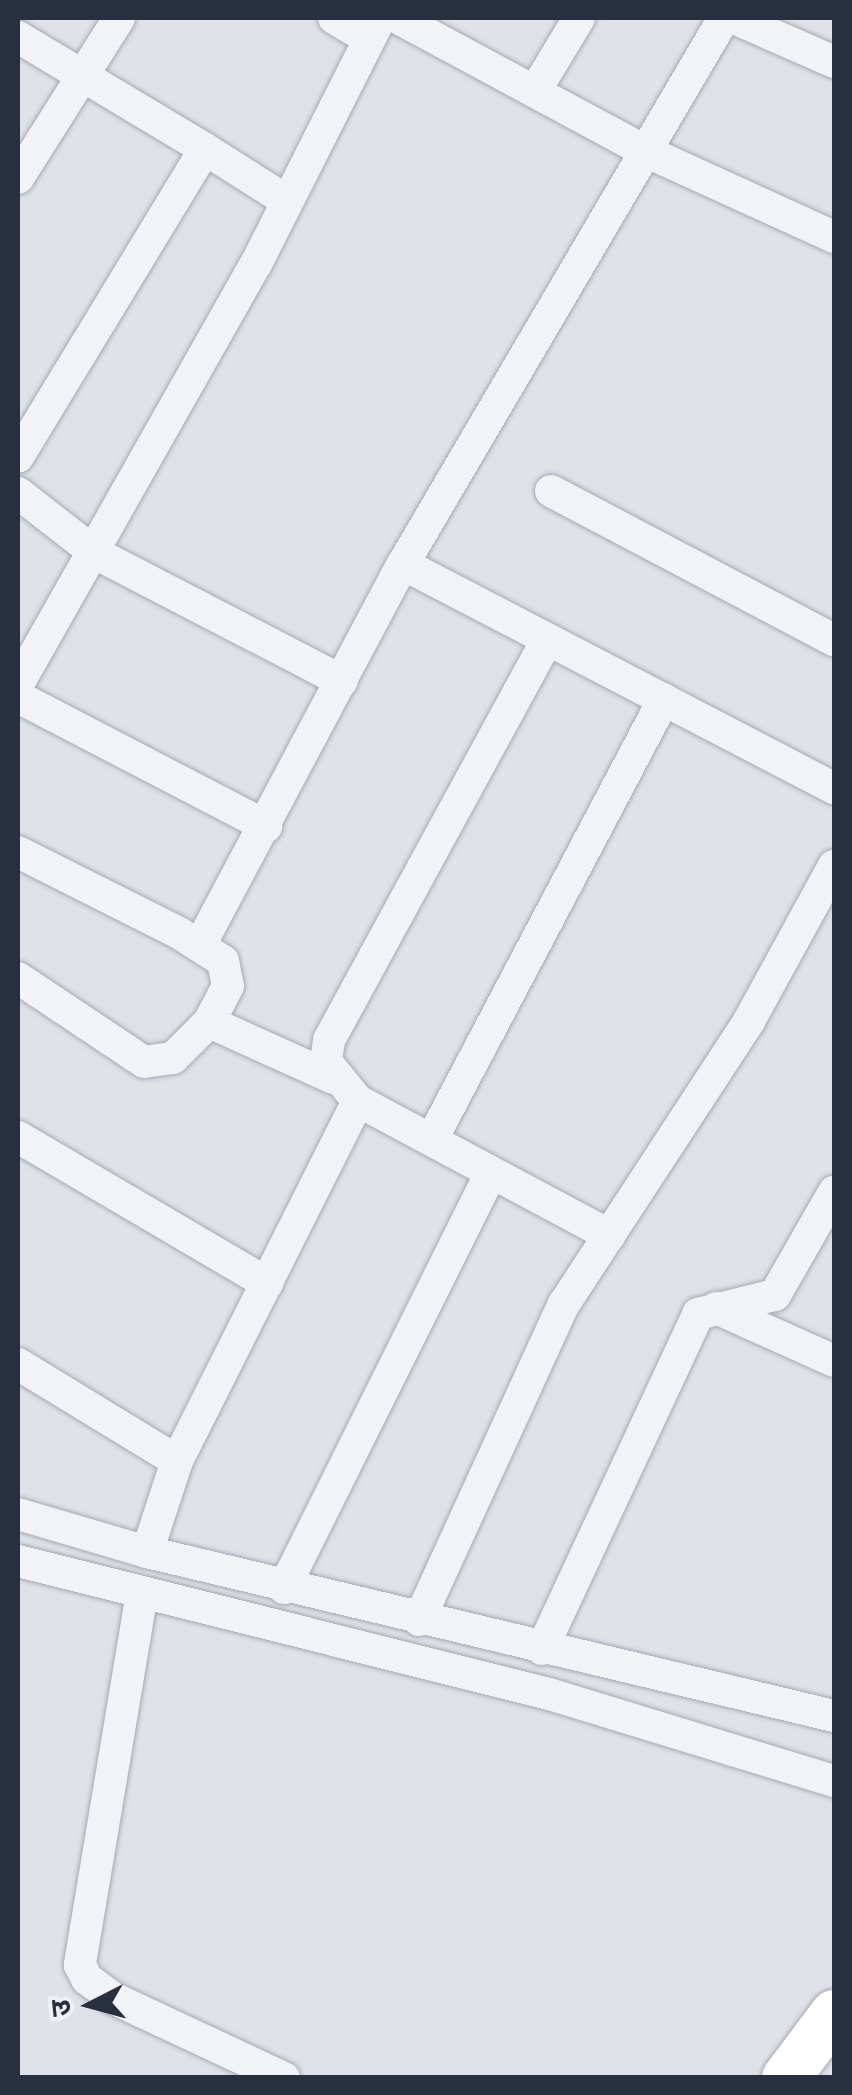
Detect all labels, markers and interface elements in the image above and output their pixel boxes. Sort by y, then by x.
north arrow [40,1955,140,2055]
text: उ [42,1998,78,2018]

